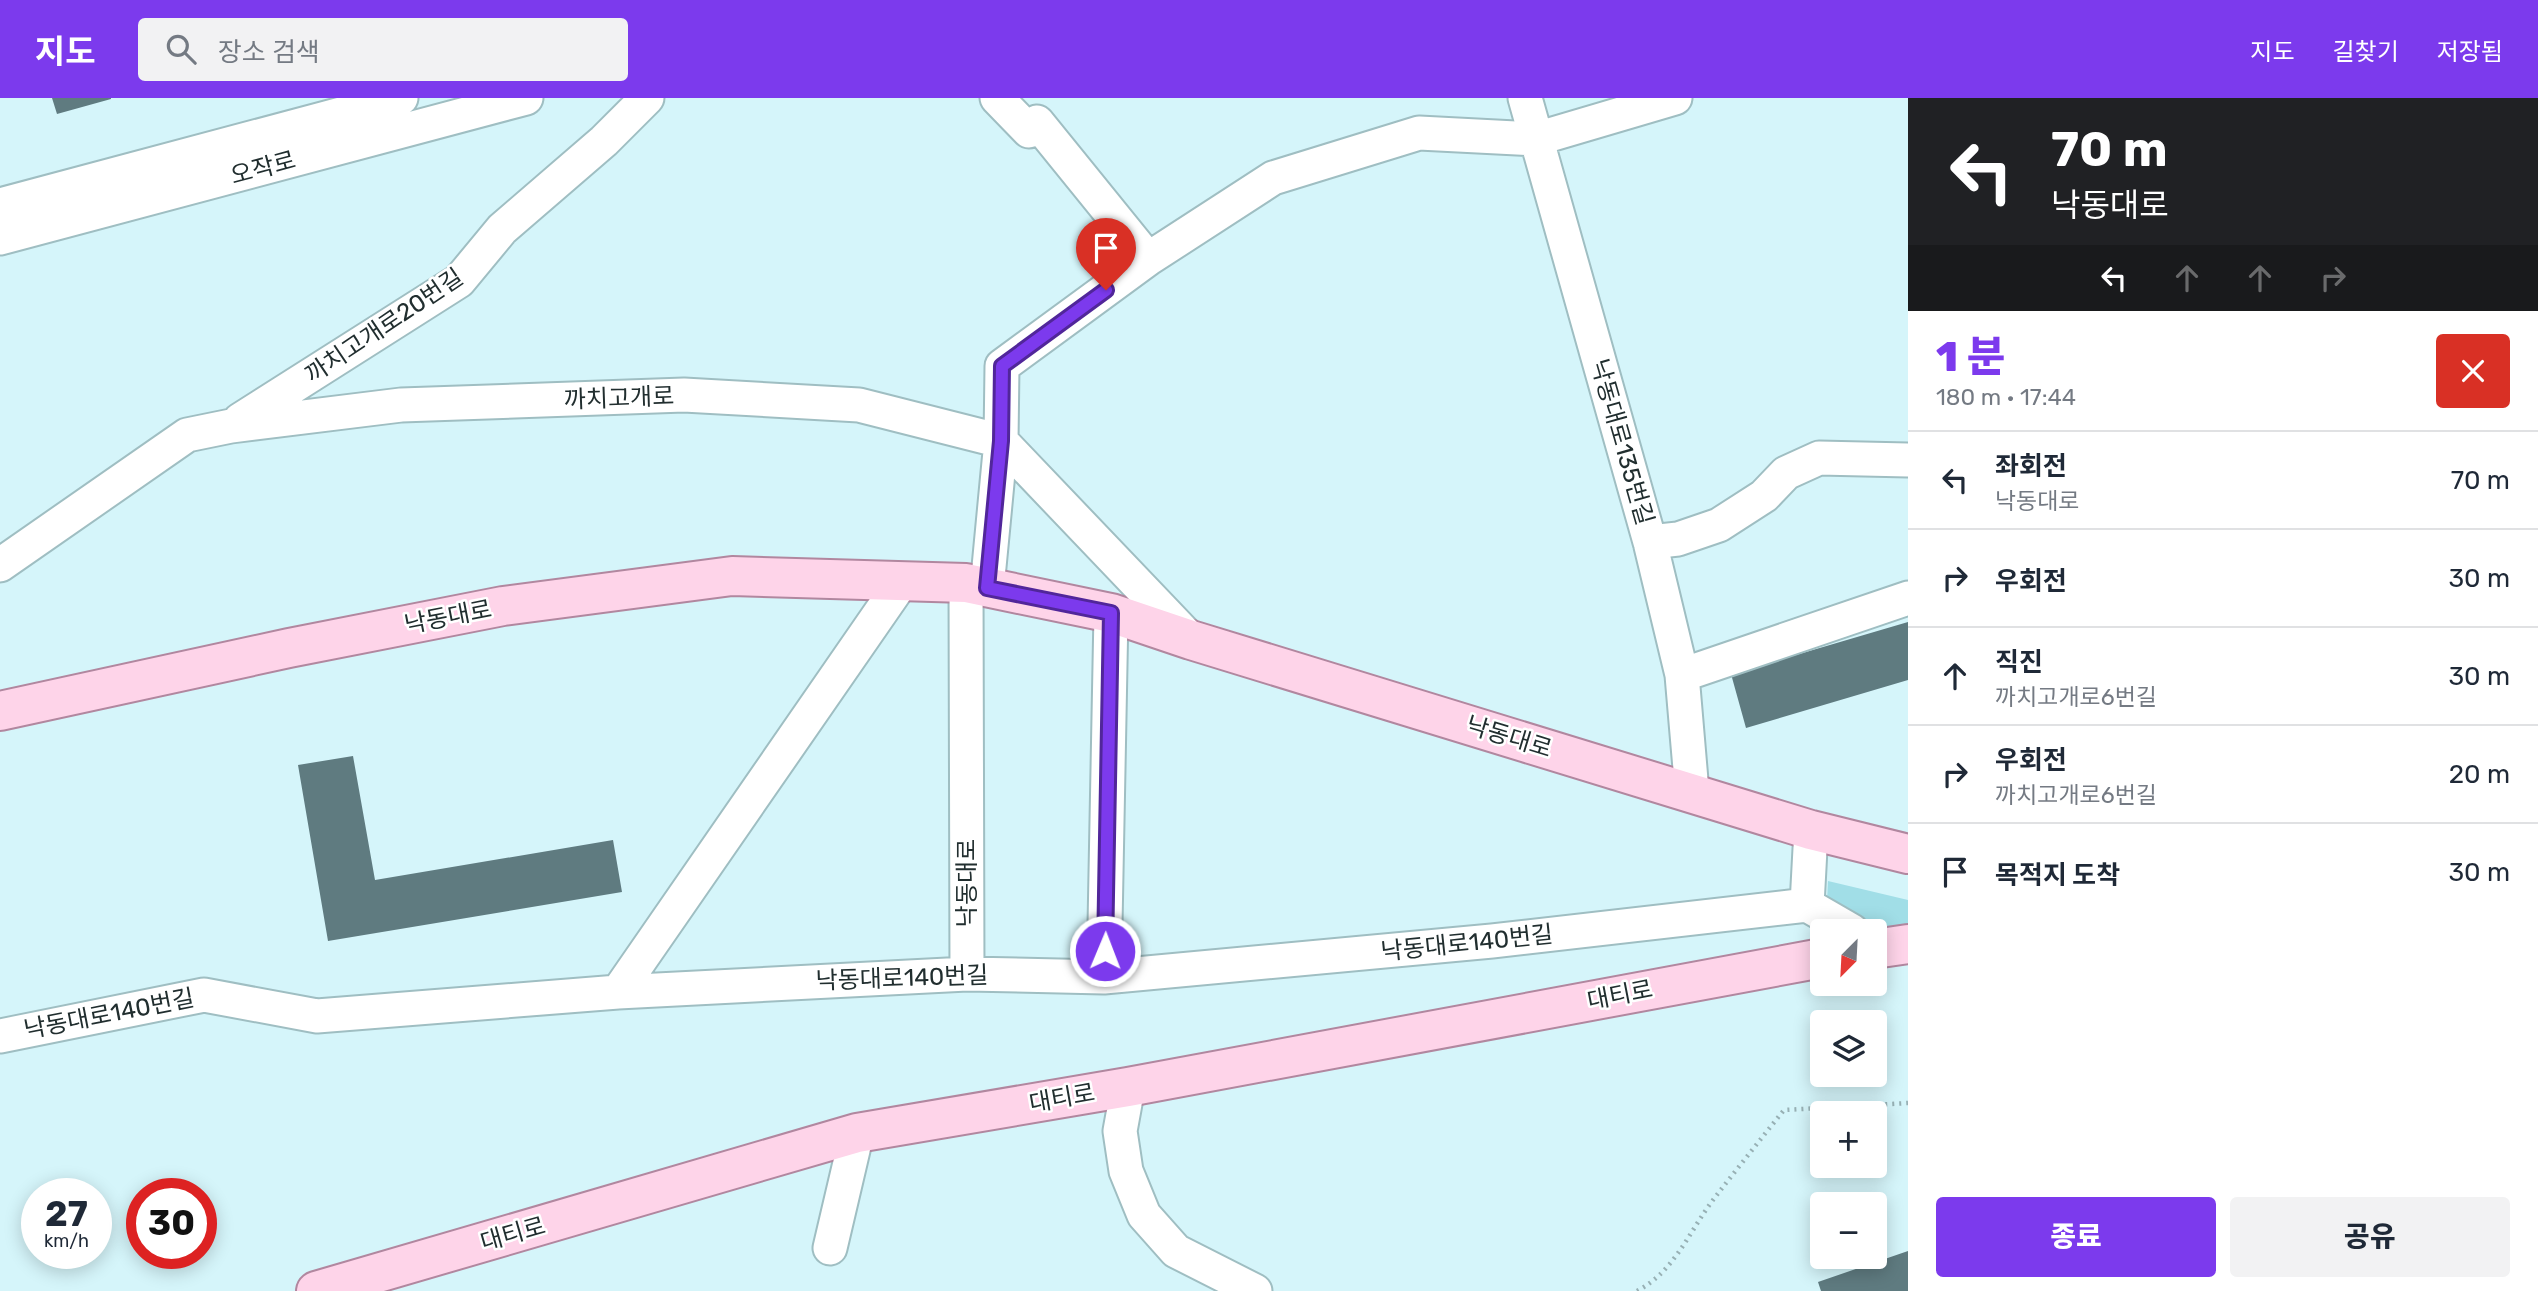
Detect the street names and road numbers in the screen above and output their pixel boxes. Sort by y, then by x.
street label: 오작로 [227,146,299,190]
street label: 까치고개로20번길 [300,263,468,389]
street label: 낙동대로135번길 [1585,356,1659,528]
street label: 까치고개로 [563,382,675,414]
street label: 낙동대로 [402,595,494,639]
street label: 낙동대로 [1463,711,1555,763]
street label: 낙동대로 [953,839,981,927]
street label: 낙동대로140번길 [1380,920,1554,966]
street label: 낙동대로140번길 [815,961,989,995]
street label: 대티로 [1585,975,1655,1015]
street label: 낙동대로140번길 [21,984,197,1044]
street label: 대티로 [1027,1078,1097,1118]
street label: 대티로 [477,1211,549,1257]

